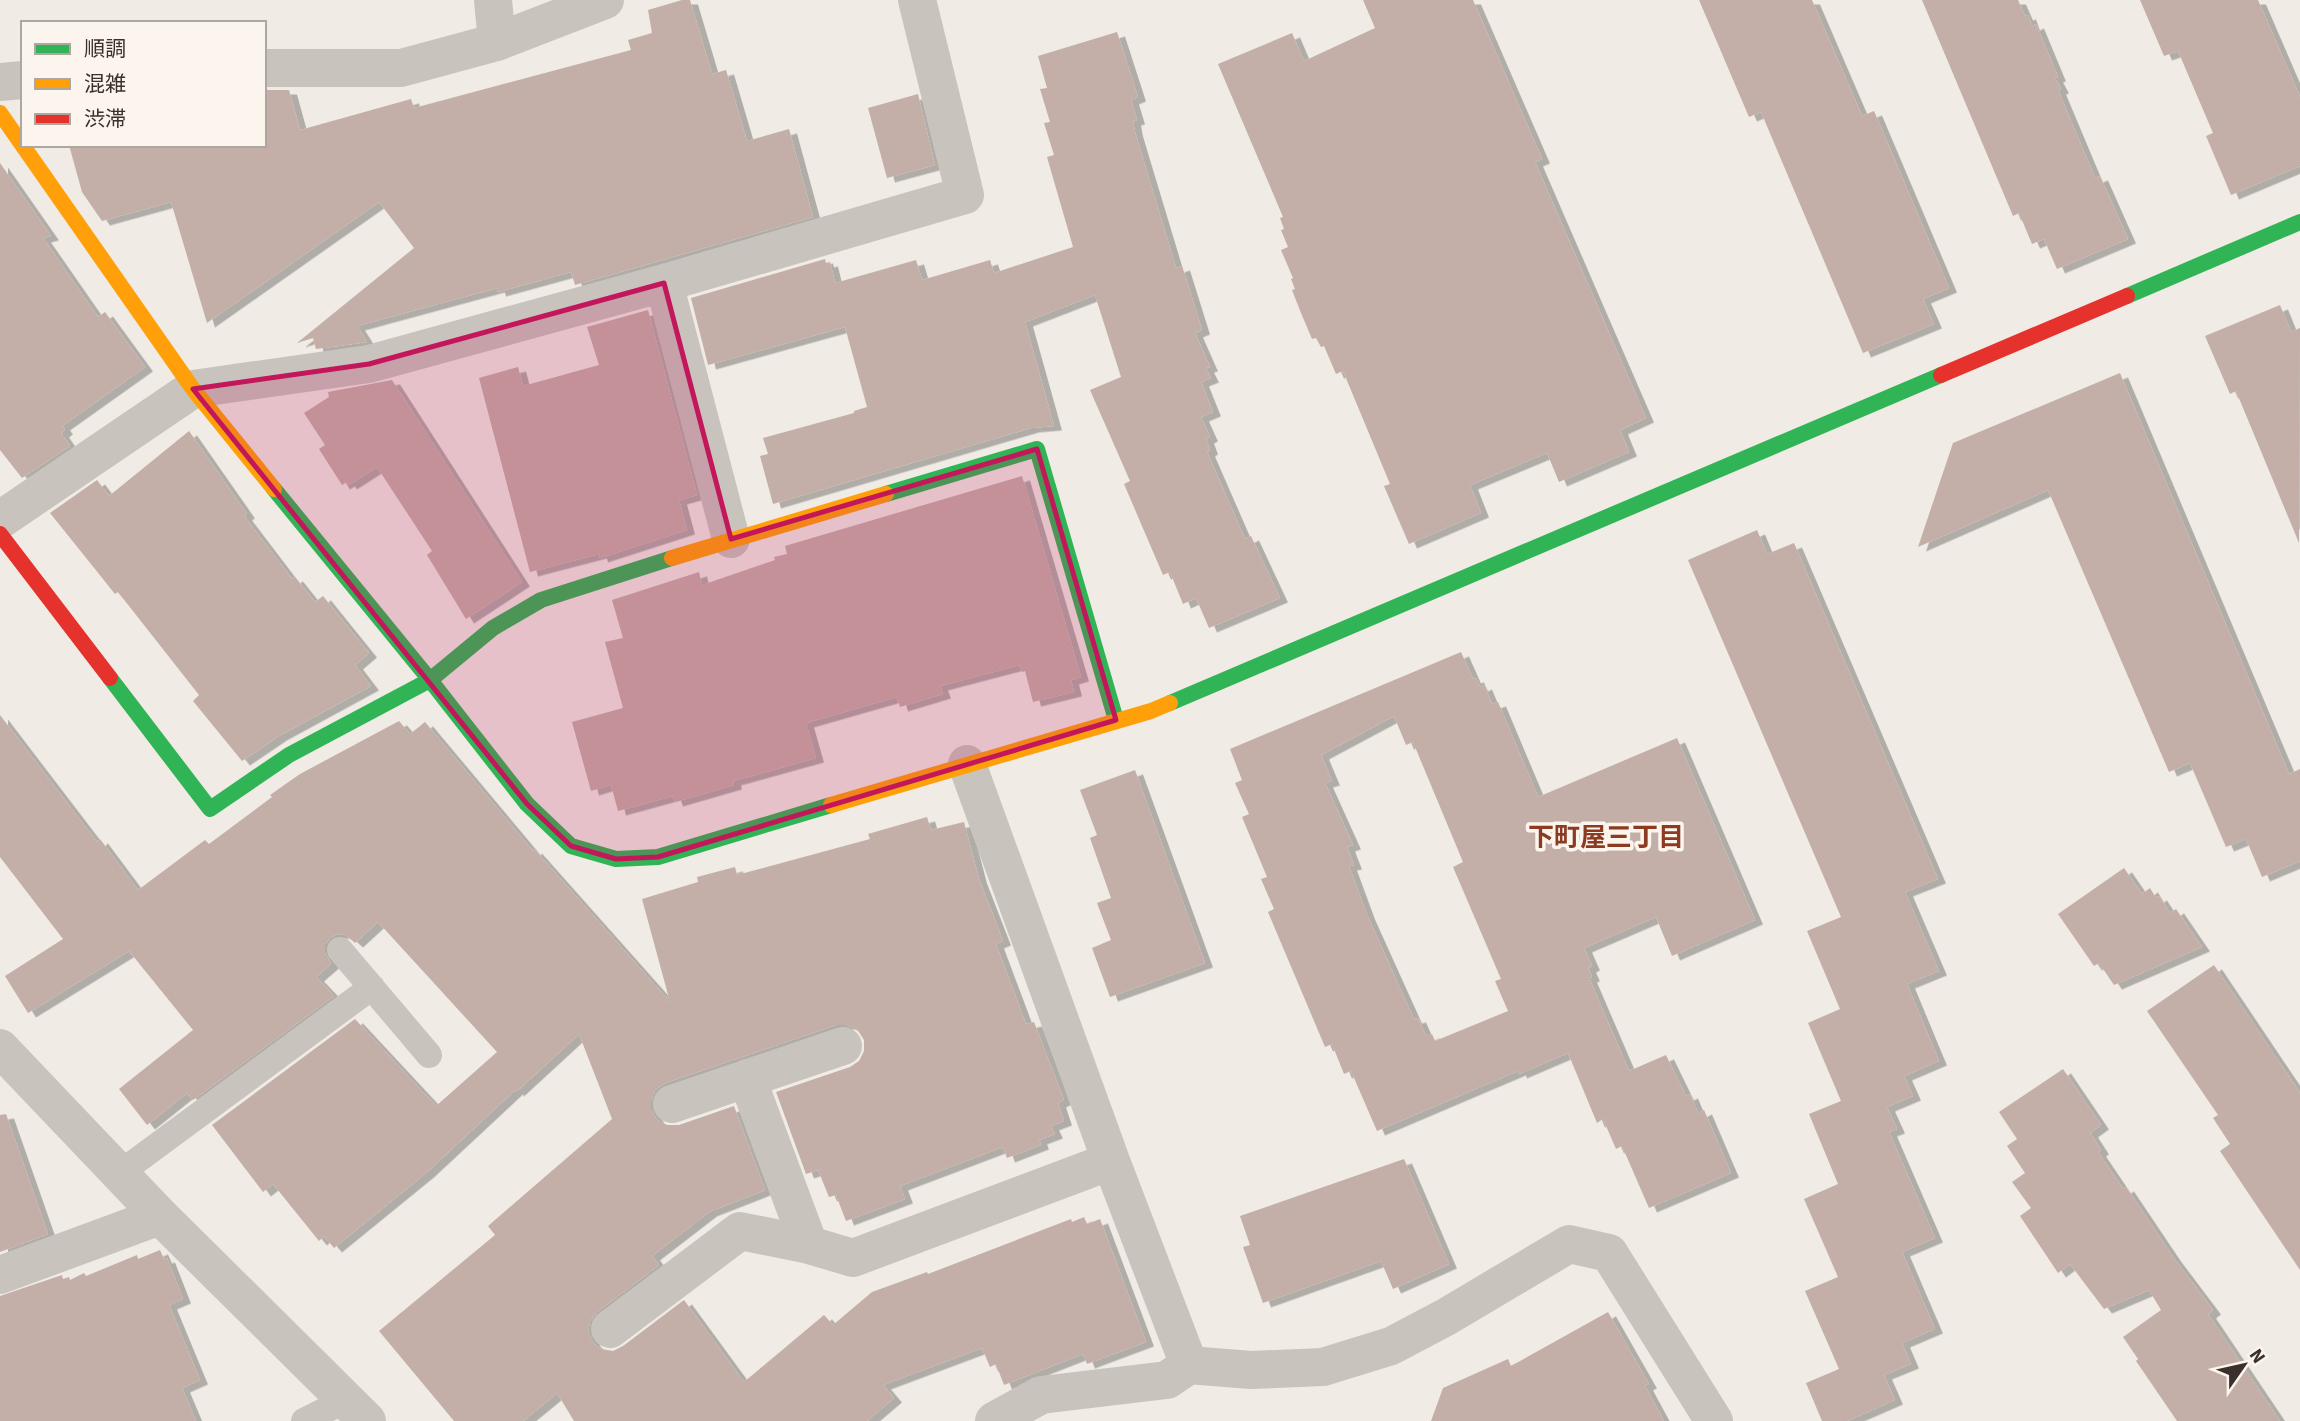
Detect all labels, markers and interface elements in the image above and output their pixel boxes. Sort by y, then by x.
legend [21,21,266,147]
text: 順調 [84,34,126,64]
text: 混雑 [84,69,126,99]
text: 渋滞 [84,104,126,134]
district label: 下町屋三丁目 [1528,819,1684,856]
north arrow [2209,1330,2279,1400]
text: N [2242,1344,2272,1369]

